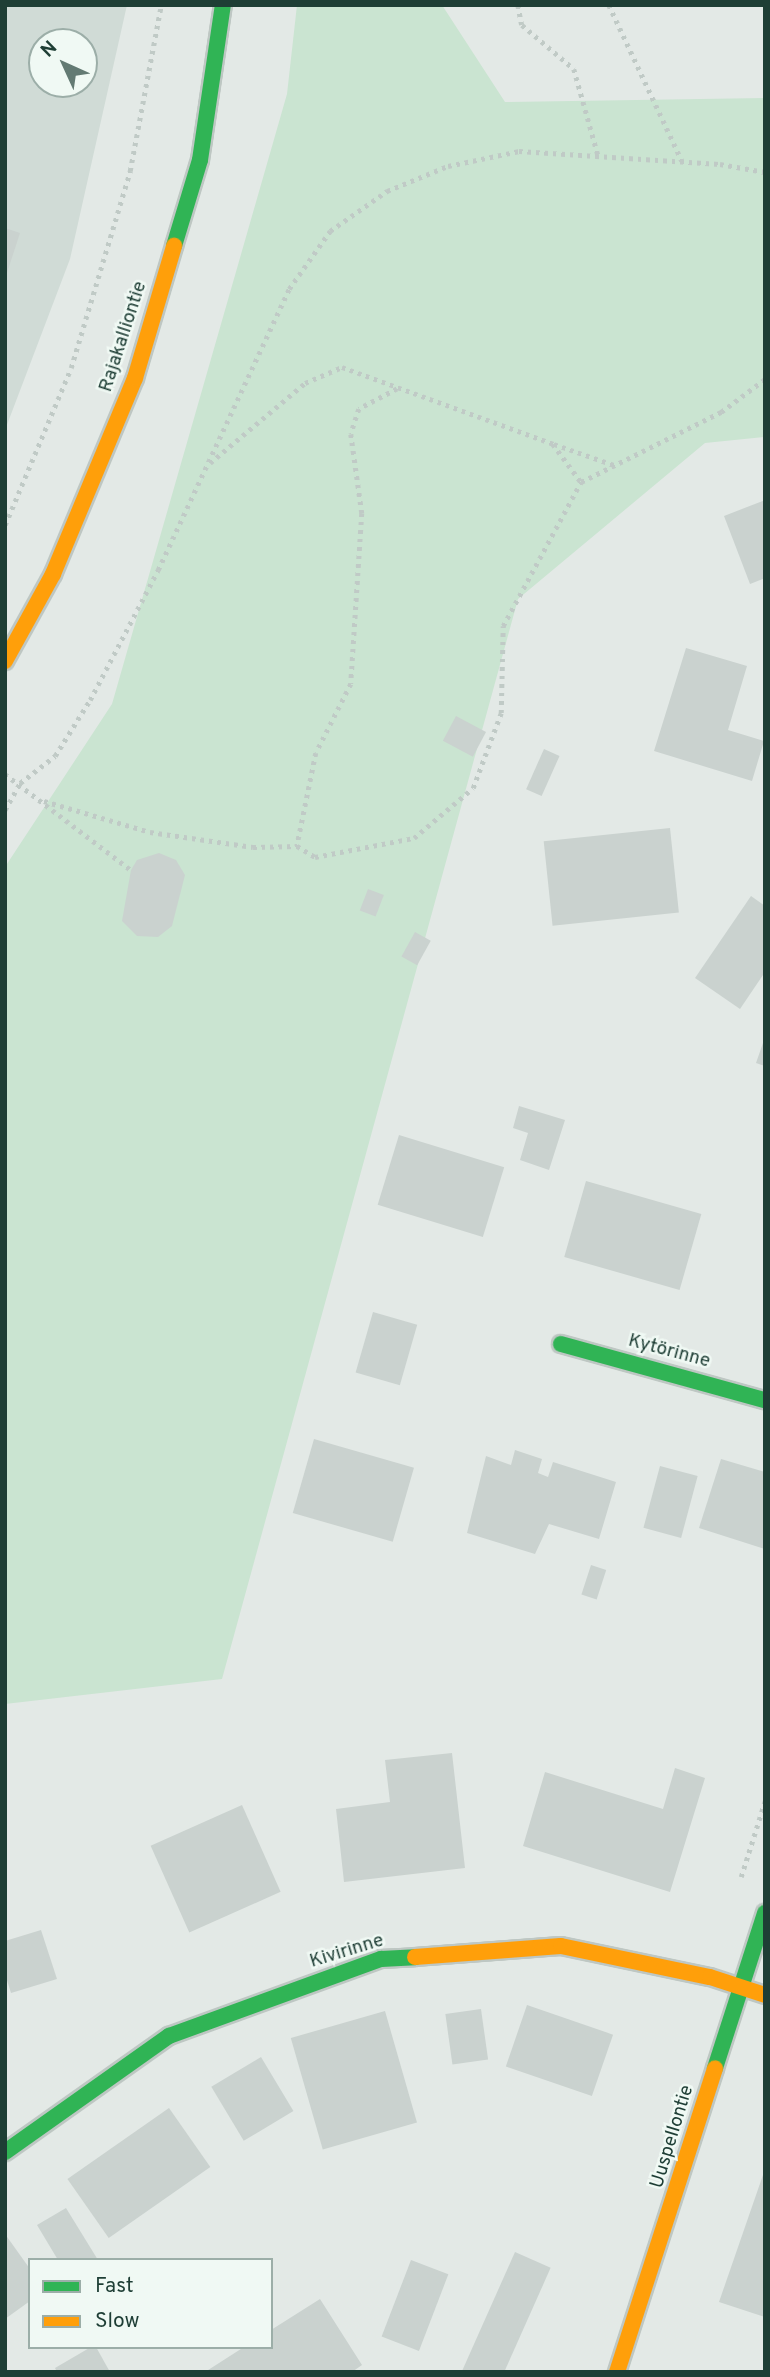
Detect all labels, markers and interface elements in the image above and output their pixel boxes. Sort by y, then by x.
north arrow [28,28,98,98]
text: N [36,36,63,63]
street label: Rajakalliontie [95,279,153,395]
street label: Kytörinne [625,1330,713,1374]
street label: Kivirinne [307,1930,387,1974]
street label: Uuspellontie [647,2083,699,2191]
legend [28,2258,273,2349]
text: Fast [95,2273,134,2300]
text: Slow [95,2308,140,2335]

